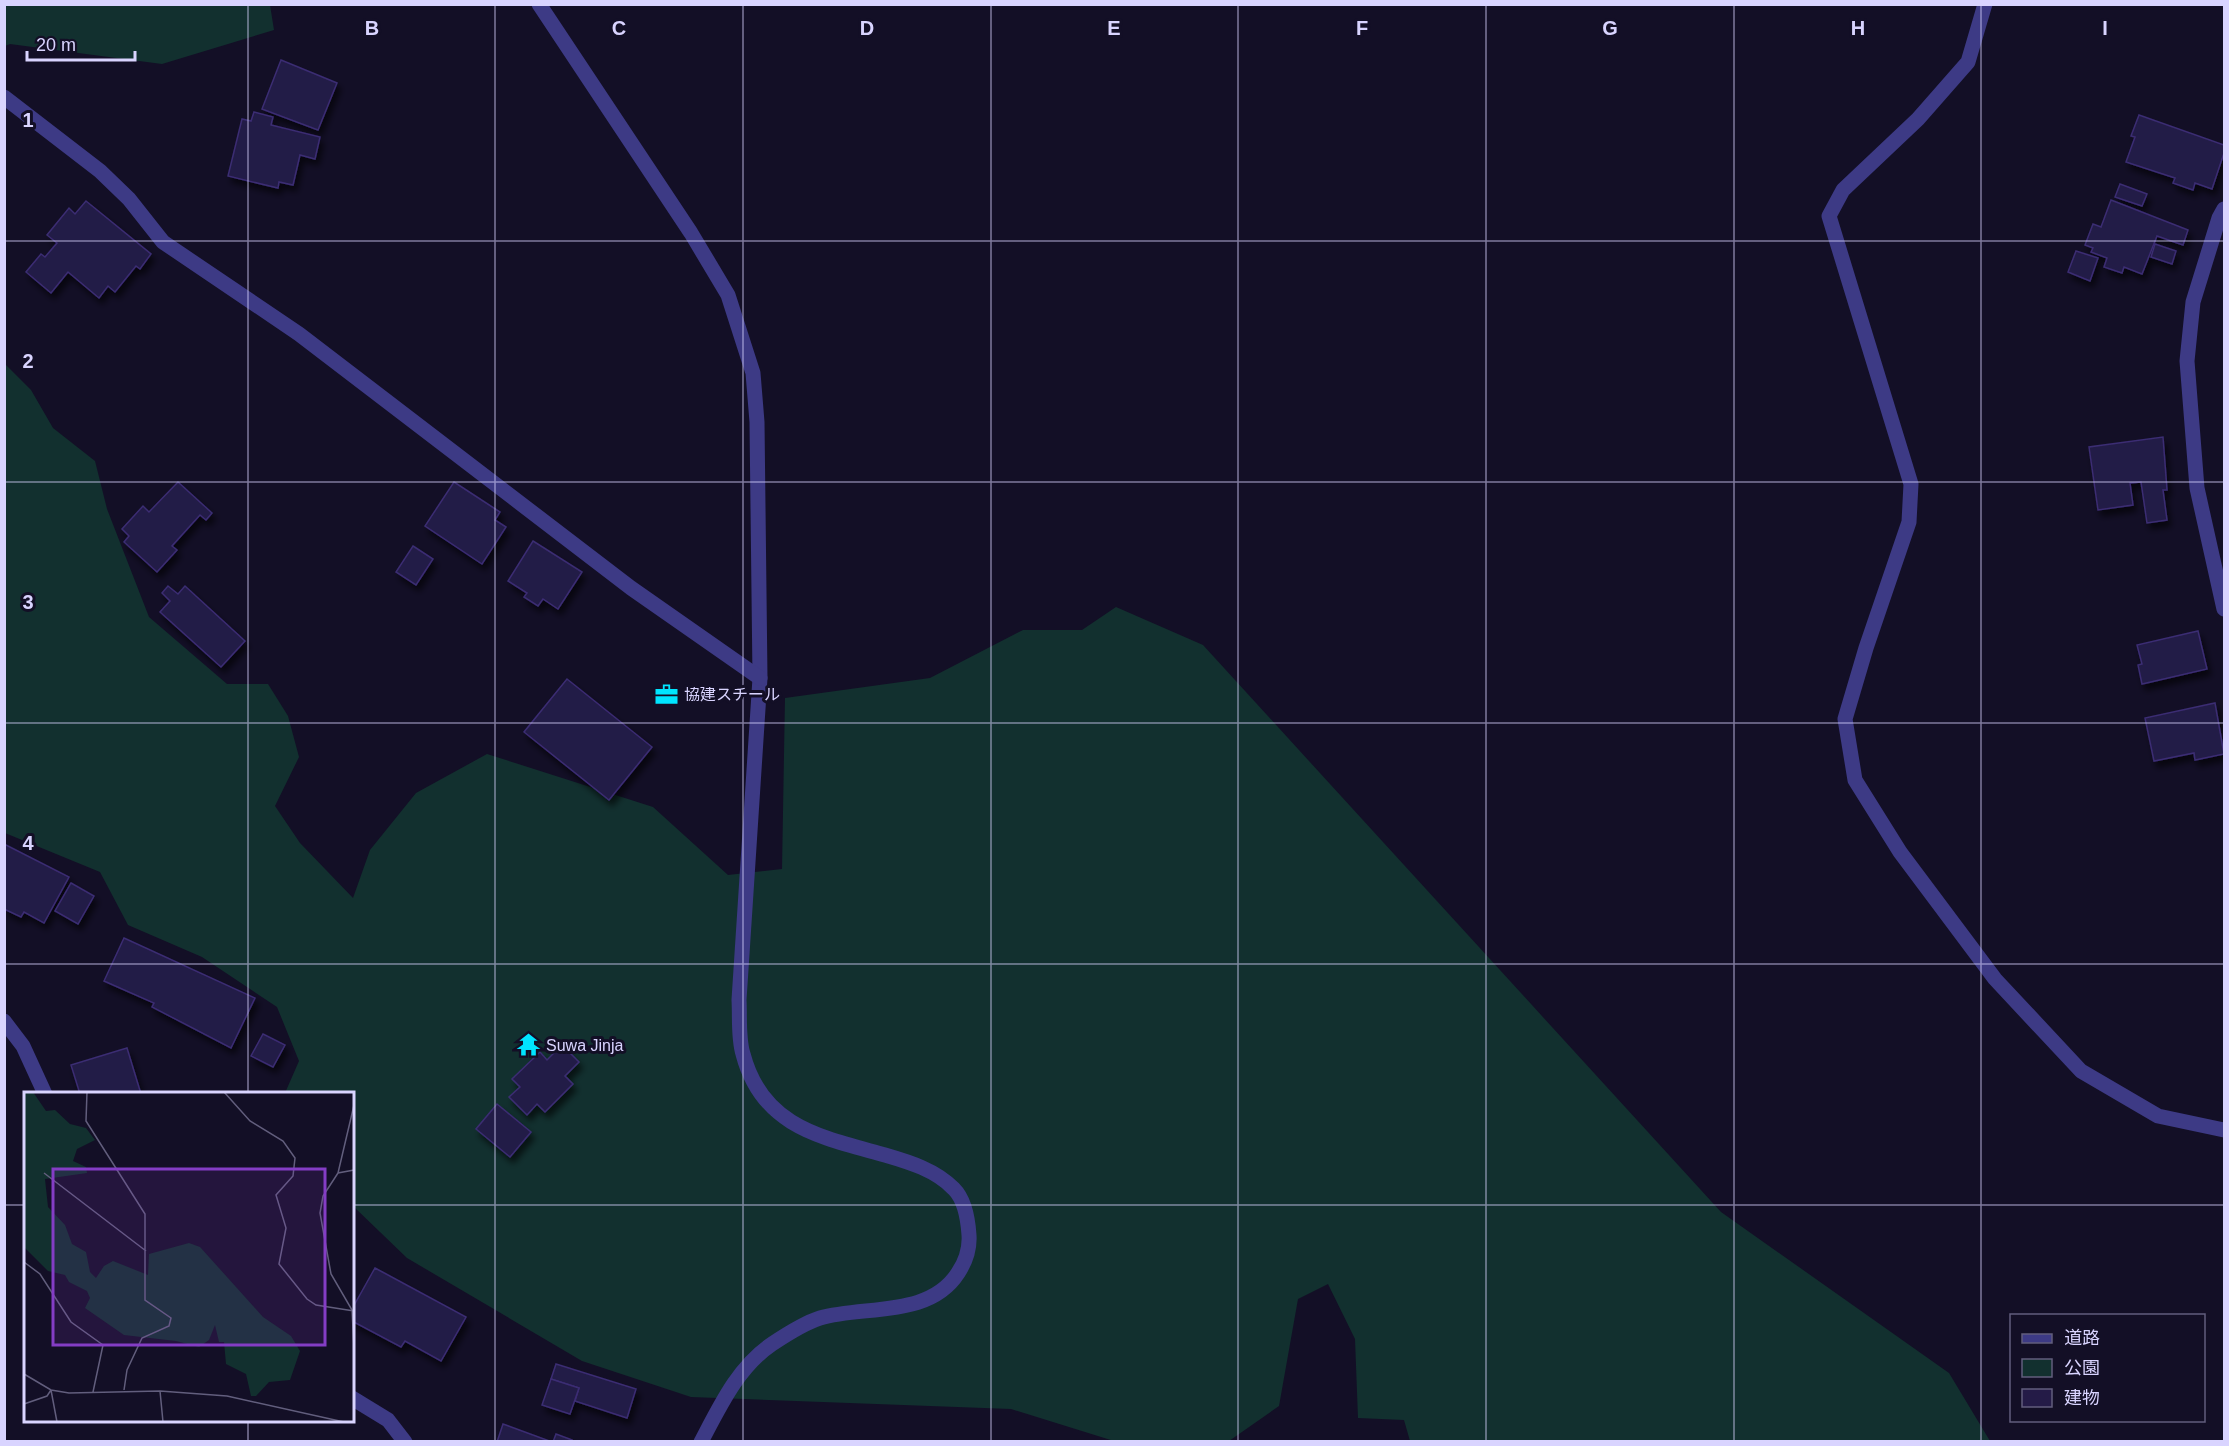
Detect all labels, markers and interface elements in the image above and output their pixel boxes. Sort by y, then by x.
text: B [365,17,379,39]
text: C [612,17,626,39]
text: D [860,17,874,39]
text: E [1107,17,1121,39]
text: F [1356,17,1368,39]
text: G [1602,17,1618,39]
text: H [1851,17,1865,39]
text: I [2102,17,2108,39]
scale bar [27,24,135,62]
text: 20 m [36,35,76,55]
text: 1 [22,109,34,131]
text: 2 [22,350,34,372]
text: 3 [22,591,34,613]
office icon: 協建スチール [653,681,679,707]
place label: 協建スチール [684,686,780,703]
text: 4 [22,832,34,854]
temple icon: Suwa Jinja [515,1032,541,1058]
place label: Suwa Jinja [546,1037,623,1054]
inset map [24,1092,354,1422]
legend [2010,1314,2205,1422]
text: 道路 [2064,1328,2100,1348]
text: 公園 [2064,1358,2100,1378]
text: 建物 [2064,1388,2100,1408]

